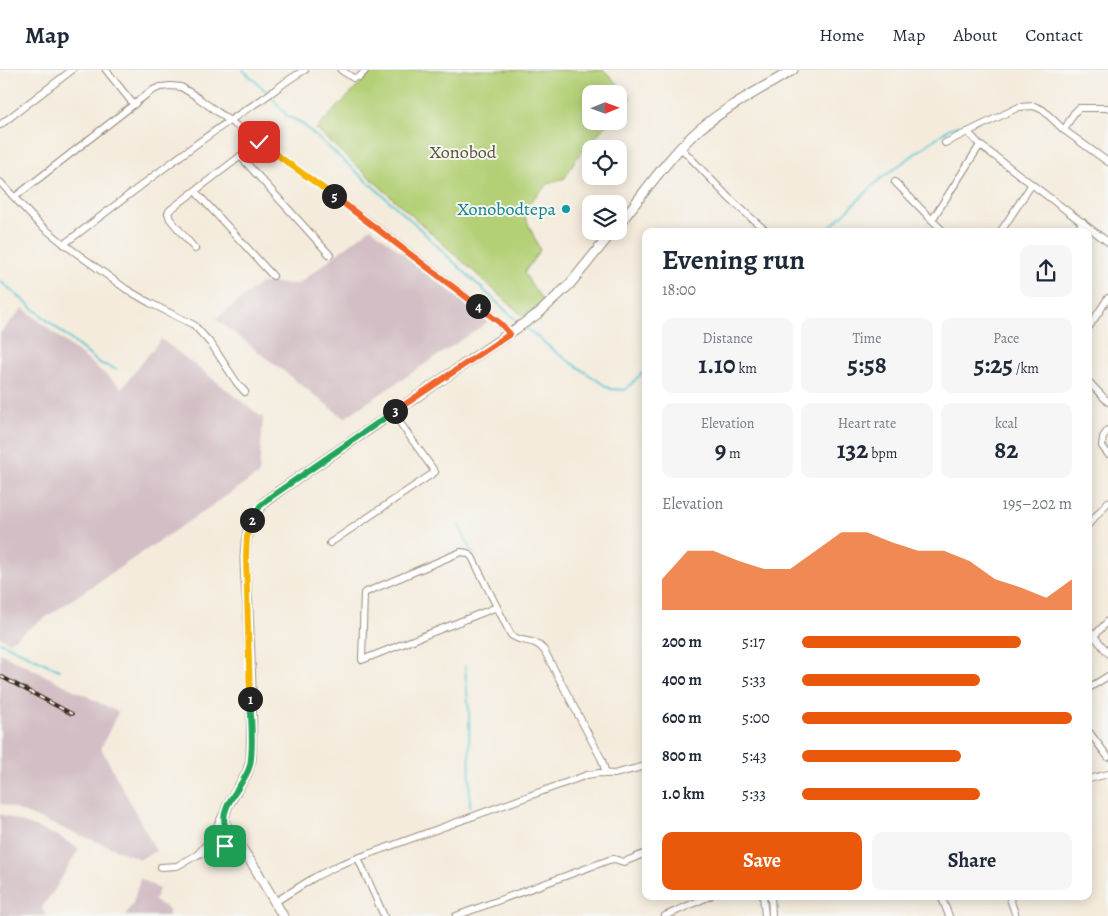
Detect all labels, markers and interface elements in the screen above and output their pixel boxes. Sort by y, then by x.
text: Map [25,19,69,51]
text: Home [819,23,864,47]
text: Map [892,23,925,47]
text: About [953,23,997,47]
text: Contact [1025,23,1083,47]
north arrow [582,85,628,130]
map controls [582,85,627,240]
pin [238,121,280,163]
icon: check [245,128,273,156]
park label: Xonobod [430,140,497,164]
button: locate [582,140,627,185]
pin: 5 [322,184,346,208]
text: 5 [332,187,337,206]
button: layers [582,195,627,240]
place label: Xonobodtepa [457,197,557,221]
marker: Xonobodtepa [560,203,572,215]
text: Evening run [662,241,805,279]
button: share [1020,245,1072,297]
text: 18:00 [662,279,696,301]
pin: 4 [466,294,490,318]
text: 4 [475,297,482,316]
text: Distance [703,329,753,348]
text: Time [852,329,882,348]
text: Pace [993,329,1019,348]
text: 1.10 [698,348,736,382]
text: 5:58 [847,348,887,382]
text: 5:25 [974,348,1013,382]
text: km [736,359,757,378]
text: /km [1013,359,1039,378]
pin: 3 [382,398,408,424]
text: 3 [392,402,399,421]
text: Elevation [701,414,755,433]
text: Heart rate [838,414,896,433]
text: kcal [995,414,1018,433]
text: 9 [715,433,726,467]
text: 132 [837,433,868,467]
text: 82 [994,433,1018,467]
text: m [726,444,741,463]
text: bpm [868,444,897,463]
text: Elevation [662,493,723,515]
text: 195–202 m [1002,493,1072,515]
pin: 2 [240,508,264,532]
text: 2 [249,511,256,530]
text: 200 m [662,631,702,653]
text: 5:17 [742,631,765,653]
text: 400 m [662,669,702,691]
text: 5:33 [742,669,766,691]
pin: 1 [238,686,262,712]
text: 1 [248,690,253,709]
text: 600 m [662,707,702,729]
text: 5:00 [742,707,770,729]
text: 800 m [662,745,702,767]
text: 5:43 [742,745,767,767]
text: 1.0 km [662,783,705,805]
text: 5:33 [742,783,766,805]
pin [204,825,246,867]
icon: arrive [211,832,239,860]
button: Save [662,832,862,890]
button: Share [872,832,1072,890]

